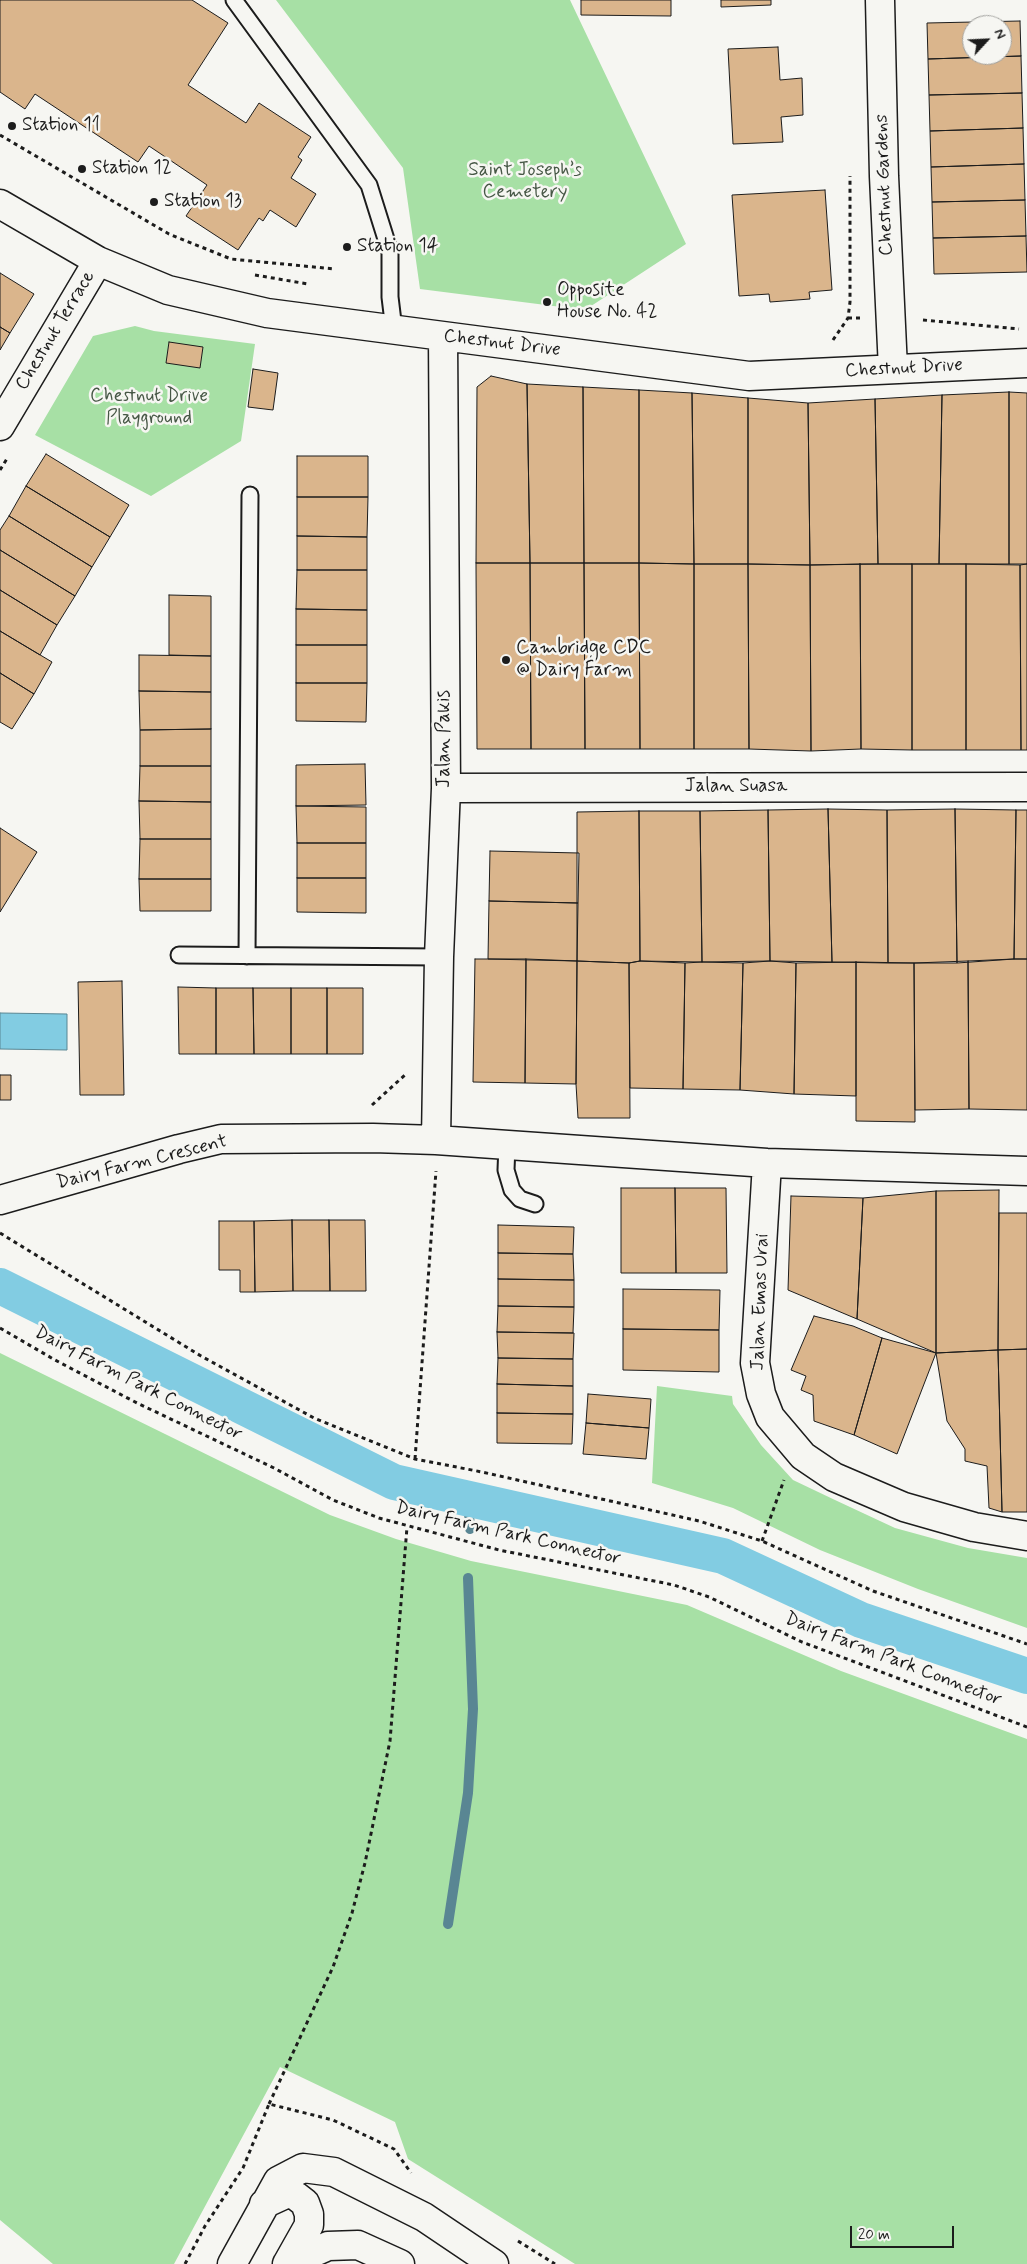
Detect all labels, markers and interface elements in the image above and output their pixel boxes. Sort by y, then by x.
north arrow [962,15,1012,65]
text: N [990,26,1010,42]
street label: Chestnut Gardens [871,114,899,256]
place label: Station 11 [22,115,100,137]
marker: Station 11 [6,120,18,132]
place label: Station 12 [92,158,172,180]
park label: Saint Joseph’s Cemetery [468,160,582,204]
marker: Station 12 [76,163,88,175]
place label: Station 13 [164,191,242,213]
marker: Station 13 [148,196,160,208]
place label: Station 14 [357,236,438,258]
marker: Station 14 [341,241,353,253]
street label: Chestnut Terrace [11,267,101,395]
place label: Opposite House No. 42 [557,280,657,324]
marker: Opposite House No. 42 [541,296,553,308]
street label: Chestnut Drive [442,325,562,363]
street label: Chestnut Drive [844,355,964,383]
park label: Chestnut Drive Playground [90,386,208,430]
place label: Cambridge CDC @ Dairy Farm [516,638,651,682]
marker: Cambridge CDC @ Dairy Farm [500,654,512,666]
street label: Jalan Pakis [434,690,456,788]
street label: Jalan Suasa [685,776,787,798]
street label: Dairy Farm Crescent [54,1131,230,1195]
street label: Jalan Emas Urai [747,1233,775,1371]
street label: Dairy Farm Park Connector [30,1321,246,1447]
street label: Dairy Farm Park Connector [393,1497,623,1571]
street label: Dairy Farm Park Connector [781,1608,1005,1712]
scale bar [852,2216,956,2248]
text: 20 m [858,2225,890,2245]

